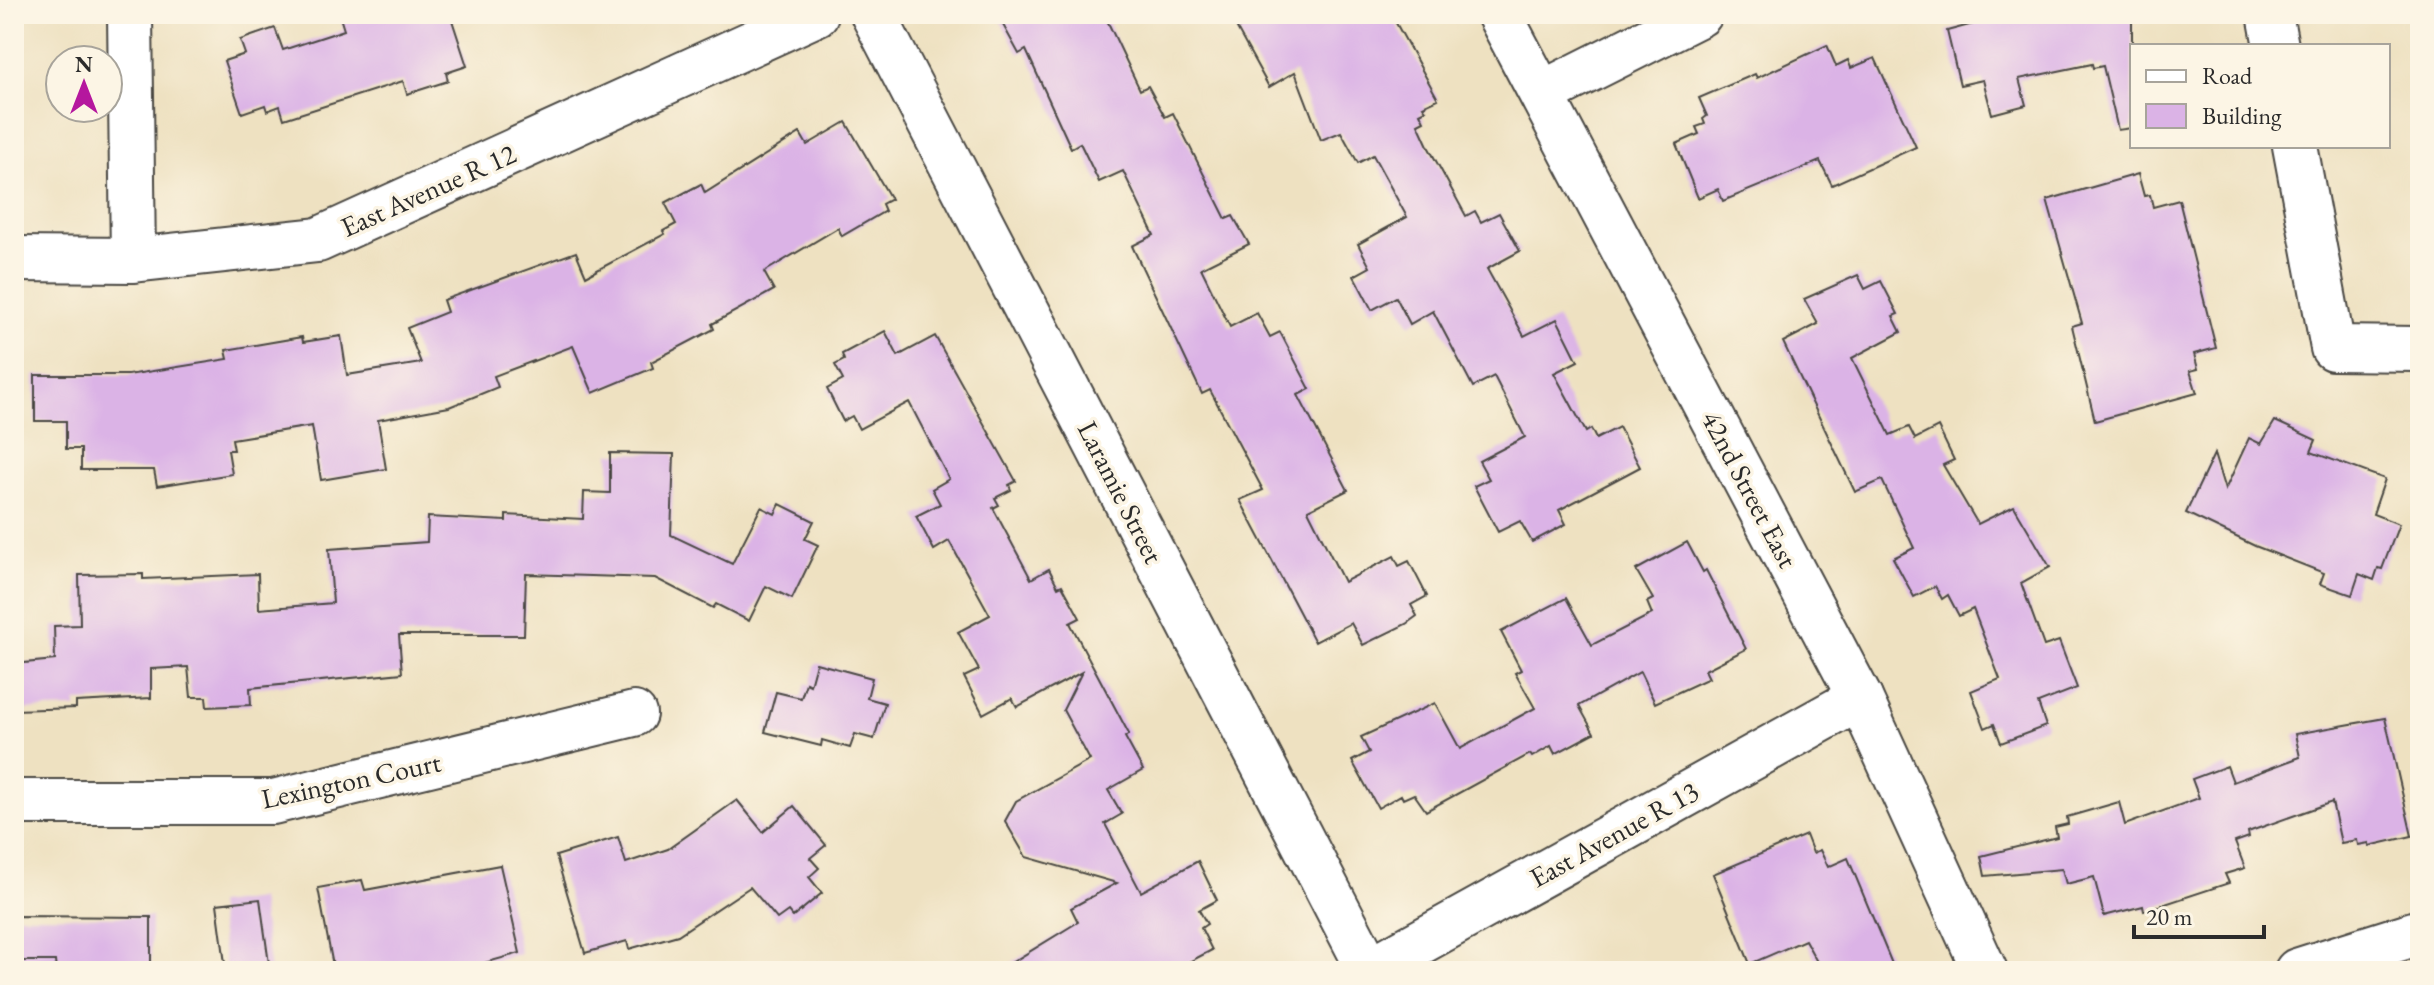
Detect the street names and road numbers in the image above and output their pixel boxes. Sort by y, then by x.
street label: East Avenue R 12 [335,135,522,245]
street label: 42nd Street East [1694,404,1807,574]
street label: Laramie Street [1070,415,1172,569]
street label: Lexington Court [258,743,444,817]
street label: East Avenue R 13 [1523,773,1705,895]

